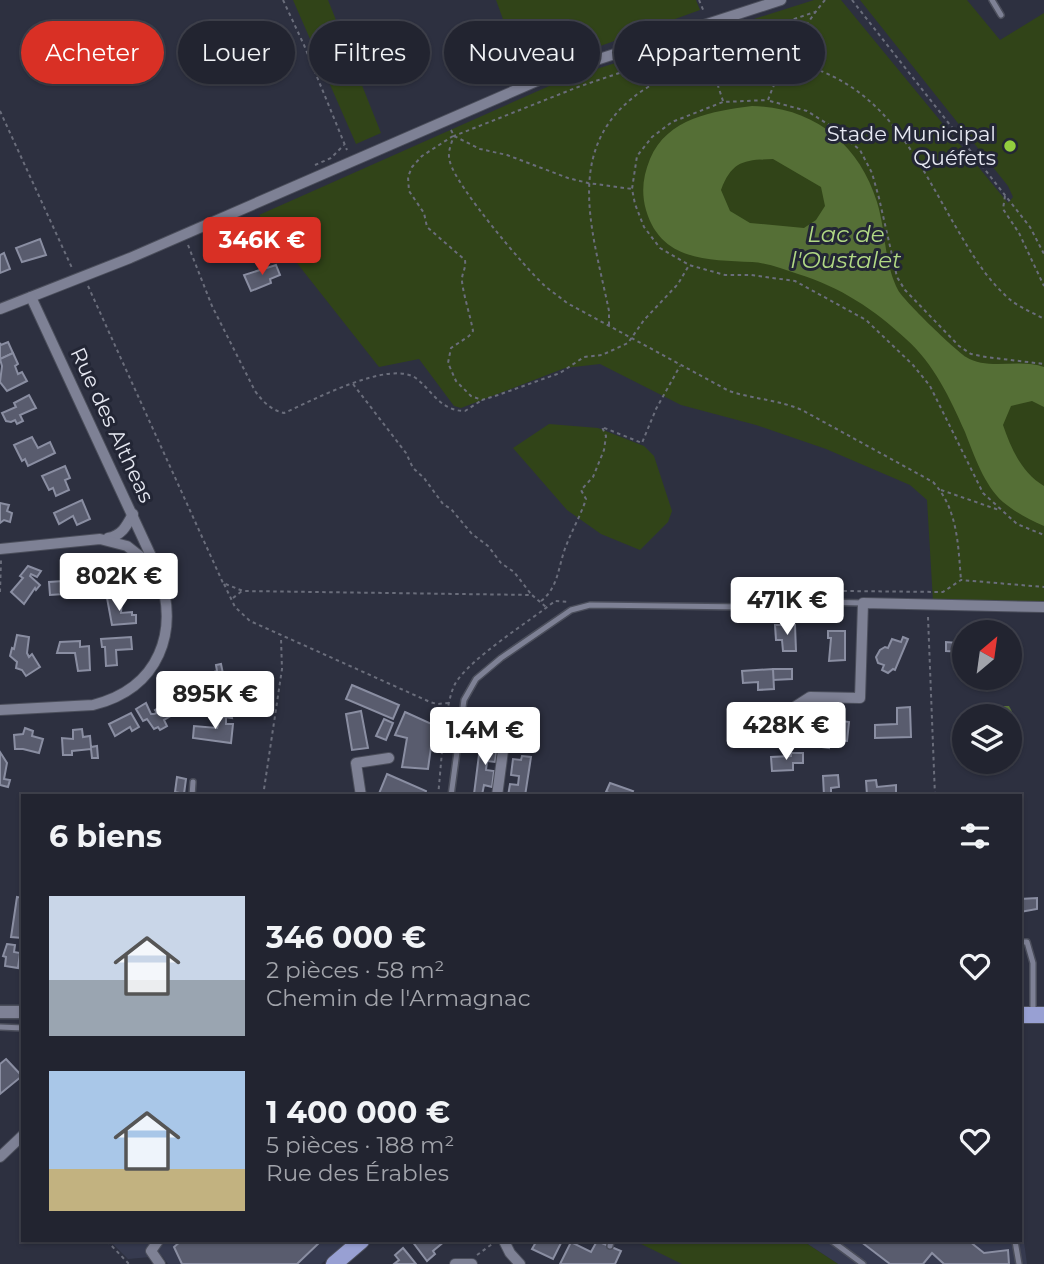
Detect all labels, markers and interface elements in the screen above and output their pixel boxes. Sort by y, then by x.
chip: Acheter [21,21,164,84]
chip: Louer [178,21,295,84]
chip: Filtres [309,21,430,84]
chip: Nouveau [444,21,600,84]
chip: Appartement [614,21,825,84]
place label: Stade Municipal Quéfets [827,121,996,170]
marker: Stade Municipal Quéfets [1002,138,1018,154]
pin: 346K € [205,218,319,277]
water label: Lac de l'Oustalet [791,220,902,274]
text: 346K € [219,226,305,254]
street label: Rue des Altheas [66,343,159,506]
pin: 802K € [62,554,176,613]
text: 802K € [76,562,162,590]
pin: 471K € [730,578,844,637]
text: 471K € [747,586,827,614]
north arrow [952,620,1022,690]
map controls [952,620,1022,774]
pin: 895K € [158,672,272,731]
text: 895K € [172,680,258,708]
pin: 428K € [729,702,843,762]
button: layers [952,704,1022,774]
pin: 1.4M € [428,708,542,767]
text: 428K € [743,711,829,739]
text: 1.4M € [446,716,524,744]
icon: filters [956,817,994,855]
text: 6 biens [49,818,162,855]
text: 346 000 € [266,919,426,956]
icon: home [105,924,189,1008]
icon: heart [956,947,994,985]
text: 2 pièces · 58 m² [266,956,444,984]
text: Chemin de l'Armagnac [266,984,531,1012]
text: 1 400 000 € [266,1094,450,1131]
icon: home [105,1099,189,1183]
icon: heart [956,1122,994,1160]
text: 5 pièces · 188 m² [266,1131,454,1159]
text: Rue des Érables [266,1159,449,1187]

